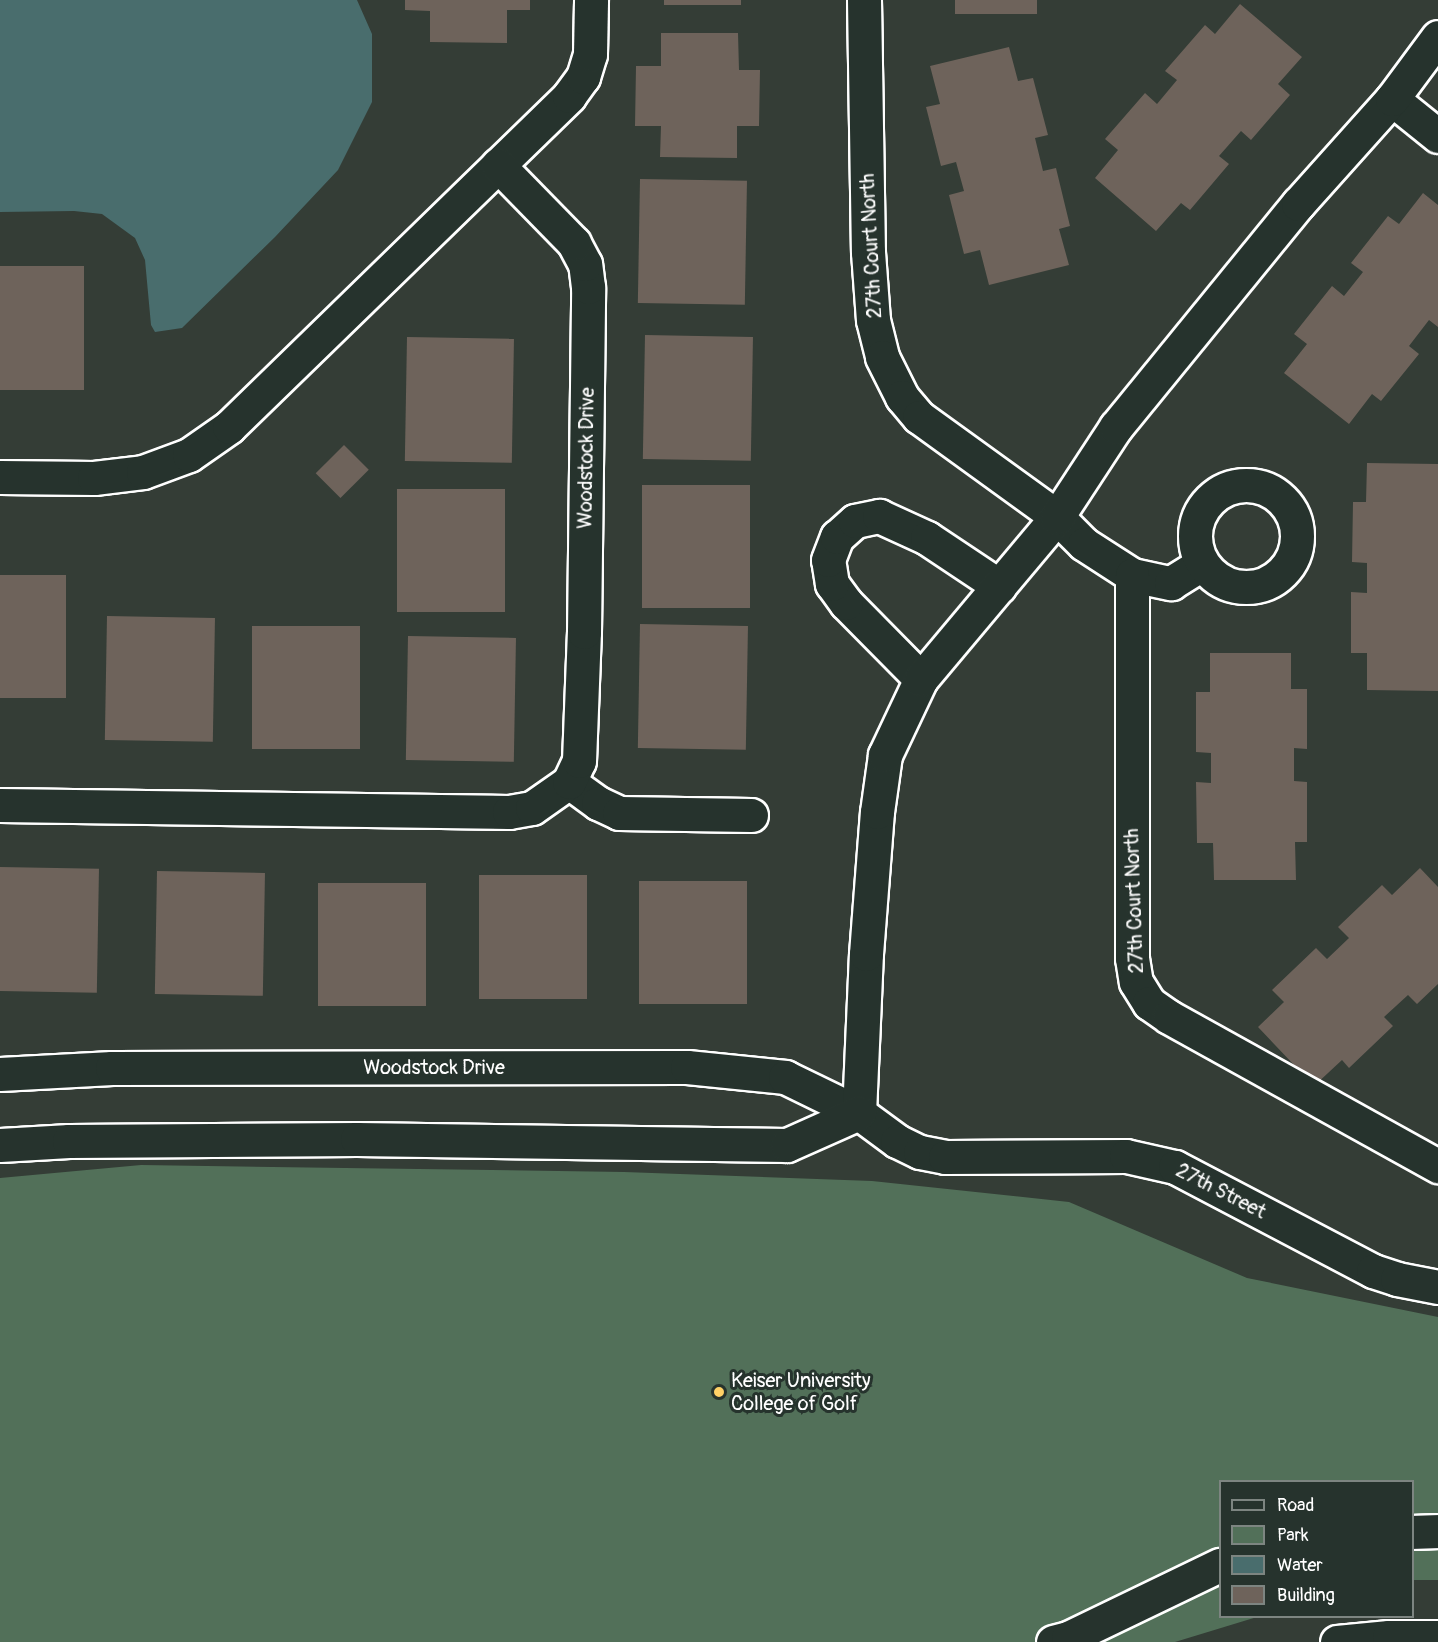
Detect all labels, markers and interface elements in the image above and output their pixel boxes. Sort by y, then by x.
street label: 27th Court North [855,173,887,319]
street label: Woodstock Drive [573,387,599,529]
street label: 27th Court North [1119,828,1149,974]
street label: Woodstock Drive [363,1055,505,1079]
street label: 27th Street [1172,1158,1270,1224]
place label: Keiser University College of Golf [731,1368,871,1415]
marker: Keiser University College of Golf [712,1385,726,1399]
legend [1219,1480,1414,1618]
text: Road [1277,1494,1314,1517]
text: Park [1277,1524,1309,1547]
text: Water [1277,1554,1323,1577]
text: Building [1277,1584,1335,1607]

